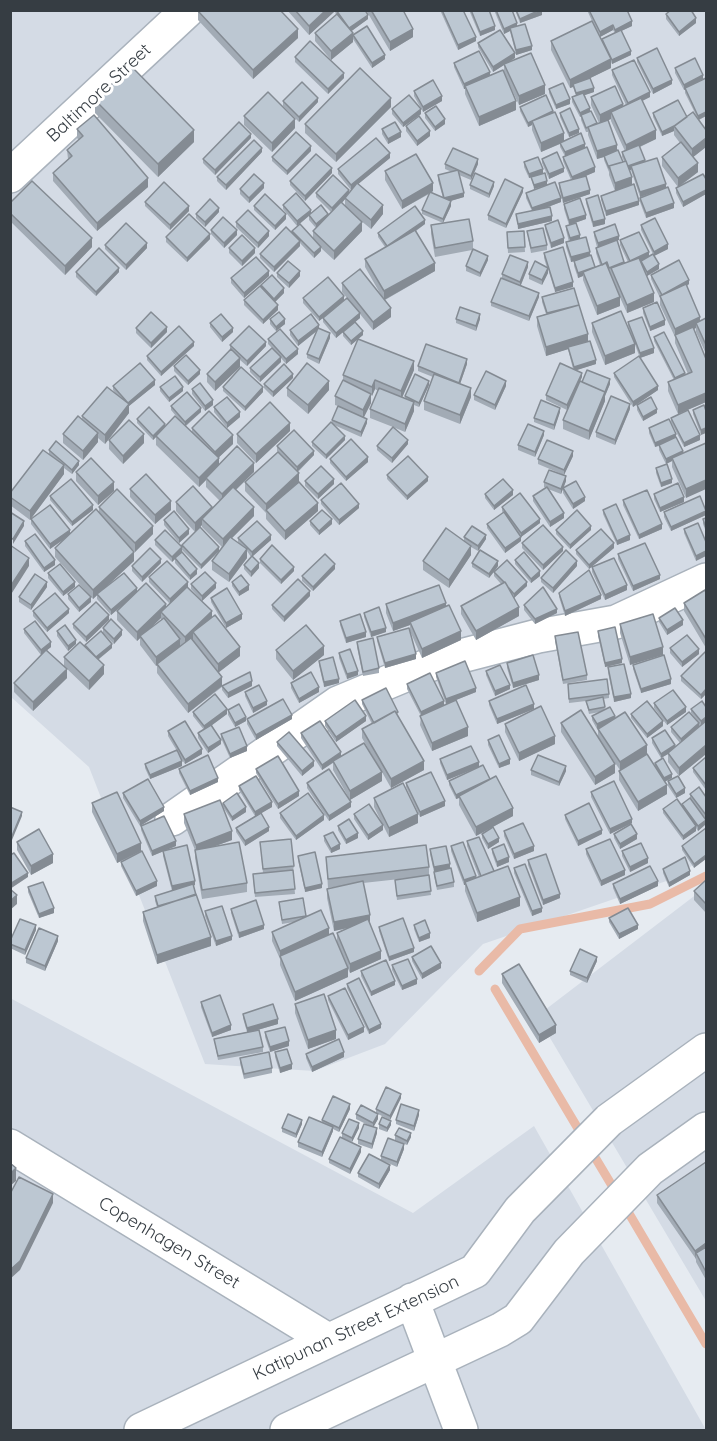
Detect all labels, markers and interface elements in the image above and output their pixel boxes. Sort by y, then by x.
street label: Baltimore Street [42,39,156,147]
street label: Copenhagen Street [95,1192,243,1294]
street label: Katipunan Street Extension [250,1271,462,1385]

